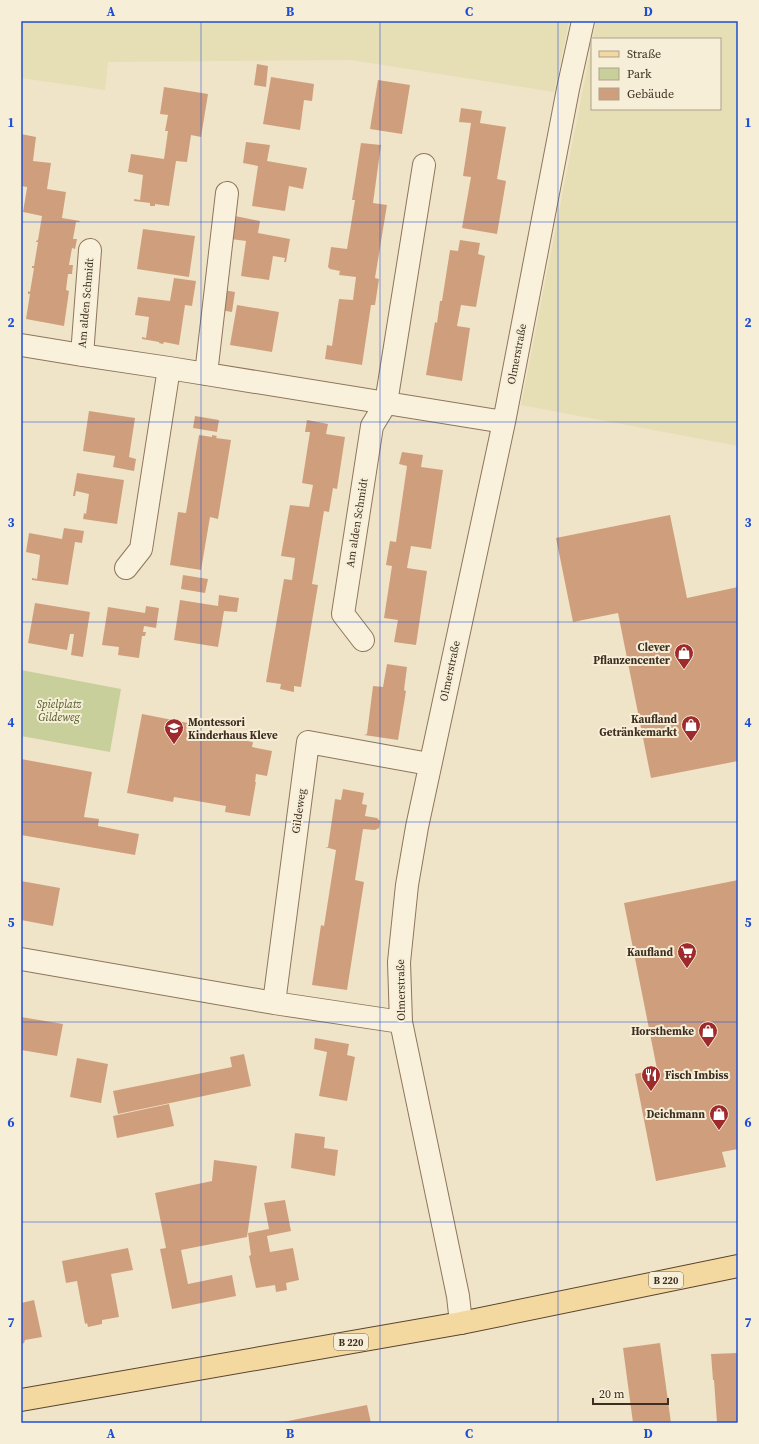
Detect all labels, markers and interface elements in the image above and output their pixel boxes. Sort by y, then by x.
text: A [107,3,116,20]
text: B [286,3,295,20]
text: C [465,3,473,20]
text: D [643,3,653,20]
legend [591,38,721,110]
text: Straße [627,46,661,62]
text: Park [627,66,652,82]
text: Gebäude [627,86,674,102]
text: 1 [7,114,15,131]
text: 1 [744,114,752,131]
street label: Am alden Schmidt [75,257,97,349]
text: 2 [7,314,15,331]
text: 2 [744,314,752,331]
street label: Olmerstraße [504,322,530,386]
street label: Am alden Schmidt [343,477,372,569]
text: 3 [7,514,15,531]
text: 3 [744,514,752,531]
street label: Olmerstraße [436,639,464,703]
place label: Clever Pflanzencenter [593,640,671,668]
shop icon: Clever Pflanzencenter [673,642,695,670]
park label: Spielplatz Gildeweg [37,697,82,725]
place label: Kaufland Getränkemarkt [599,712,678,740]
text: 4 [7,714,15,731]
shop icon: Kaufland Getränkemarkt [680,714,702,742]
text: 4 [744,714,752,731]
place label: Montessori Kinderhaus Kleve [188,715,278,743]
school or university icon: Montessori Kinderhaus Kleve [163,717,185,745]
street label: Gildeweg [288,787,310,834]
text: 5 [7,914,15,931]
text: 5 [744,914,752,931]
supermarket icon: Kaufland [676,941,698,969]
place label: Kaufland [627,945,673,960]
street label: Olmerstraße [393,959,409,1021]
shop icon: Horsthemke [697,1020,719,1048]
place label: Horsthemke [631,1024,694,1039]
restaurant icon: Fisch Imbiss [640,1064,662,1092]
place label: Fisch Imbiss [665,1068,729,1083]
shop icon: Deichmann [708,1103,730,1131]
place label: Deichmann [647,1107,705,1122]
text: 6 [7,1114,15,1131]
text: 6 [744,1114,752,1131]
road number: B 220 [649,1272,683,1288]
text: 7 [7,1314,15,1331]
text: 7 [744,1314,752,1331]
road number: B 220 [334,1334,368,1350]
scale bar [593,1380,668,1406]
text: 20 m [599,1386,625,1402]
text: A [107,1425,116,1442]
text: B [286,1425,295,1442]
text: C [465,1425,473,1442]
text: D [643,1425,653,1442]

